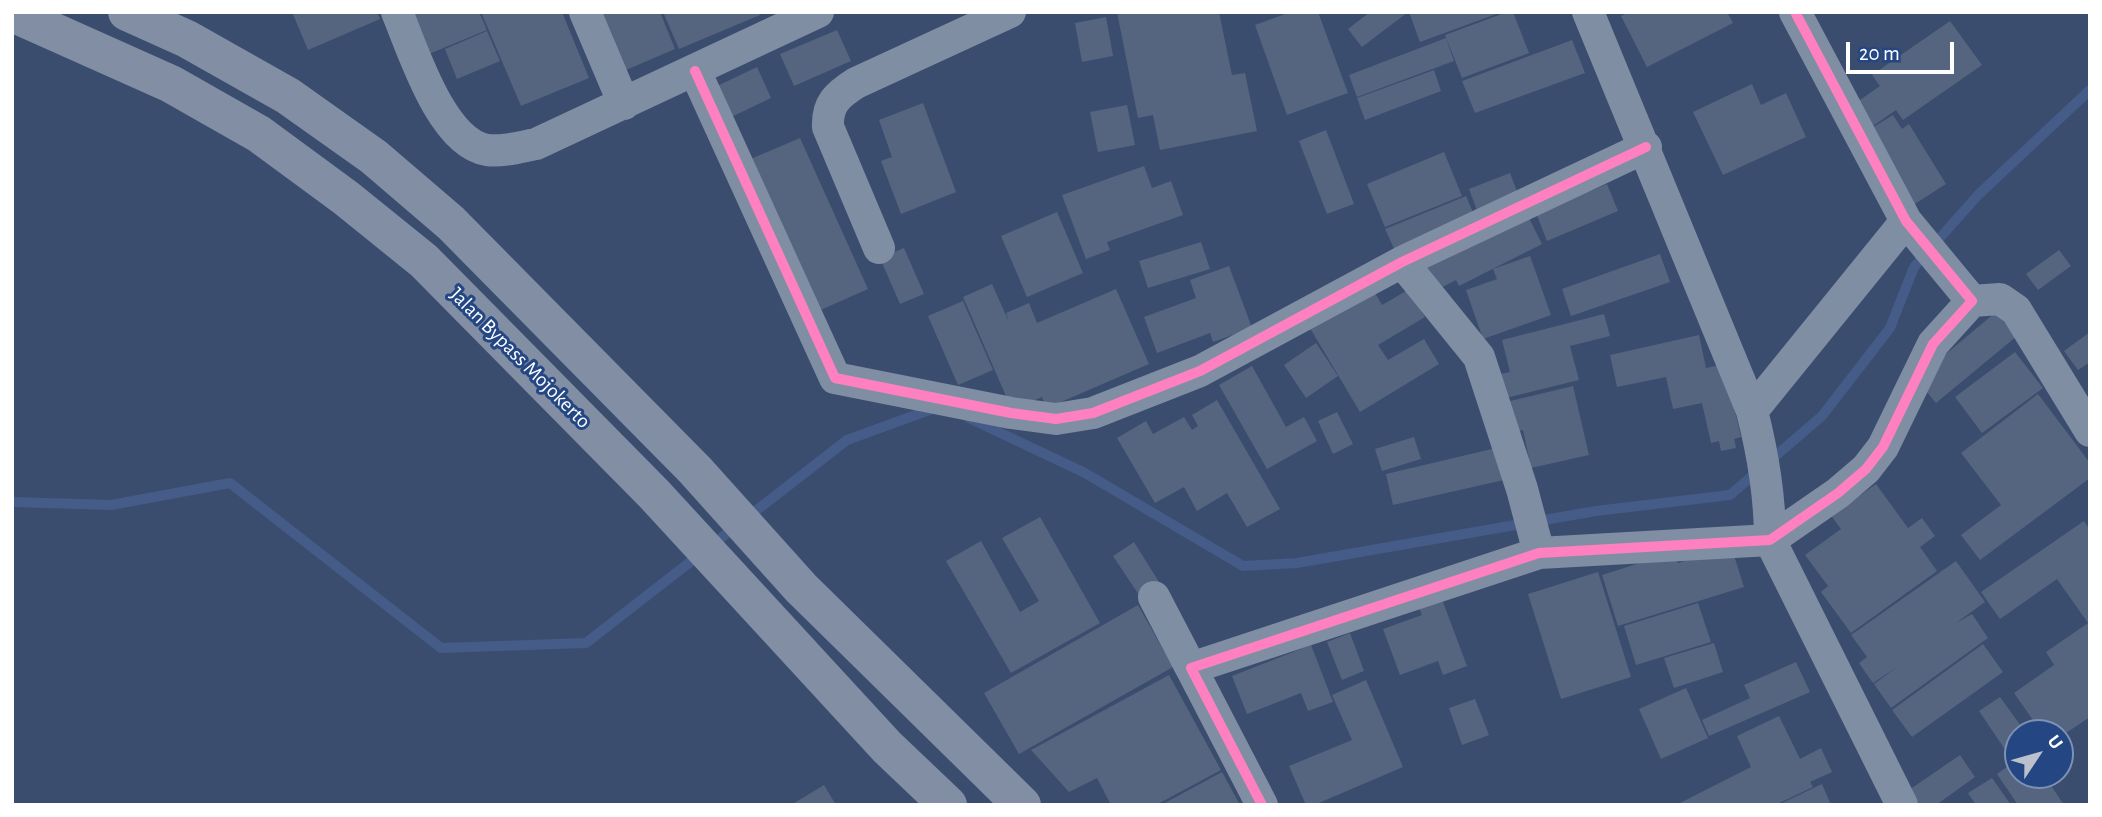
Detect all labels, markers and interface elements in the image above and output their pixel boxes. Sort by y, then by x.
scale bar [1850,28,1958,72]
text: 20 m [1859,43,1900,64]
street label: Jalan Bypass Mojokerto [444,282,596,434]
north arrow [2004,719,2074,789]
text: U [2044,732,2066,753]

